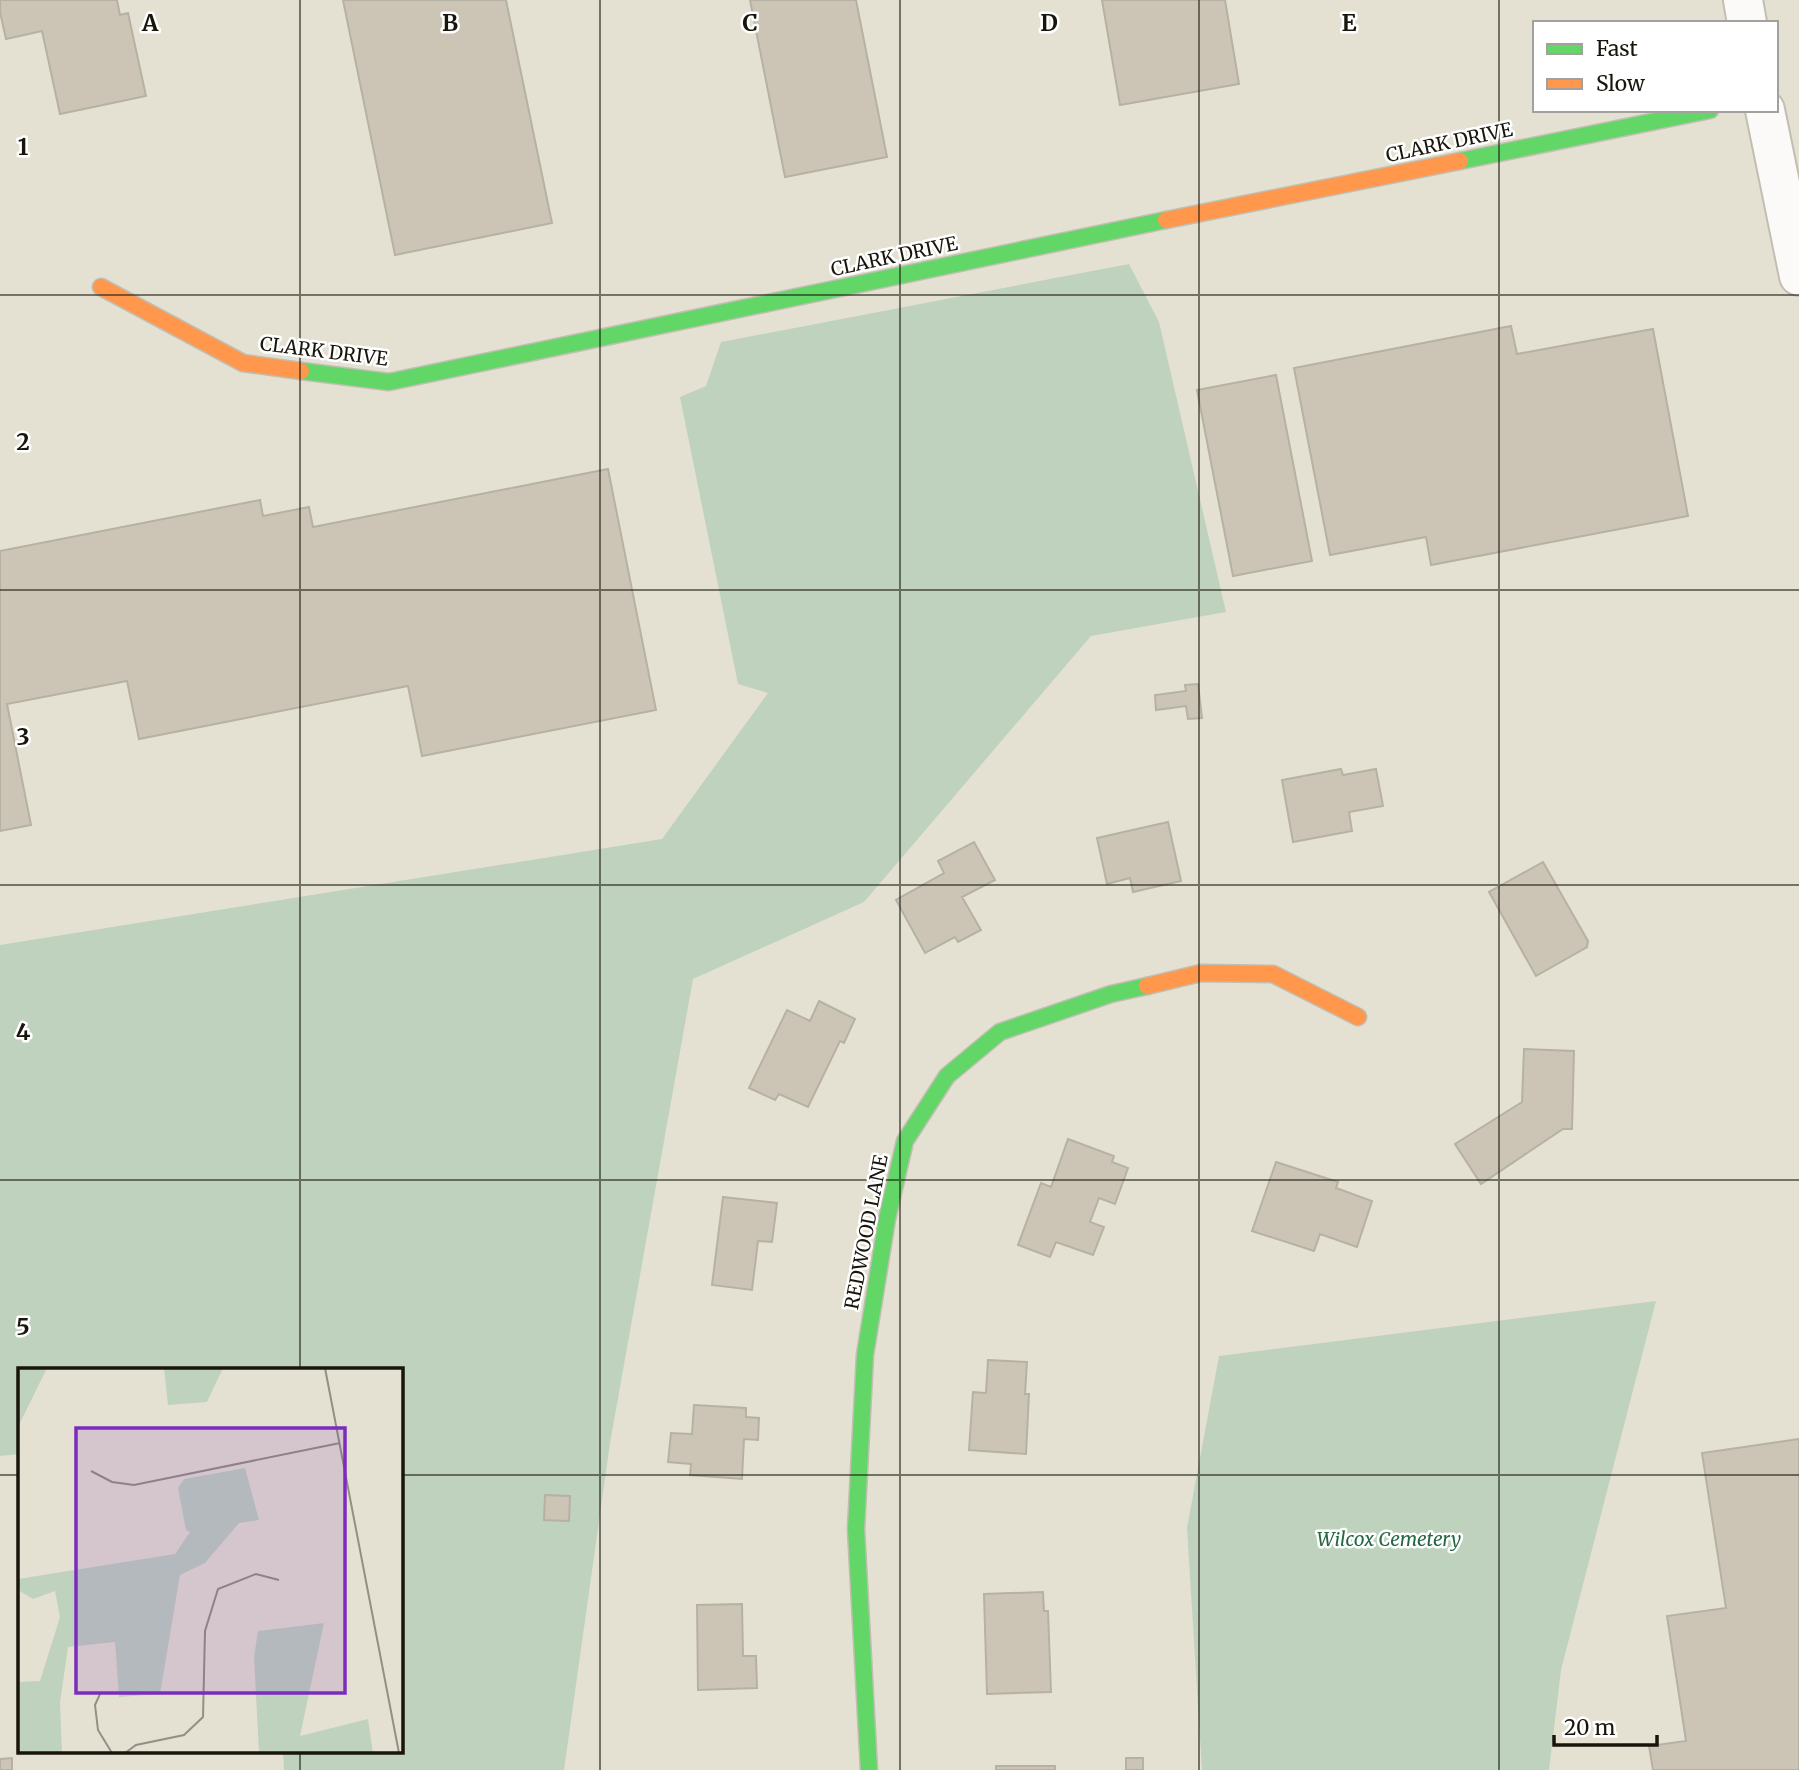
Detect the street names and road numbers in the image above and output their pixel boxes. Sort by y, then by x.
street label: CLARK DRIVE [1384,117,1514,167]
street label: CLARK DRIVE [829,231,959,281]
street label: CLARK DRIVE [259,331,389,371]
street label: REDWOOD LANE [839,1152,893,1312]

